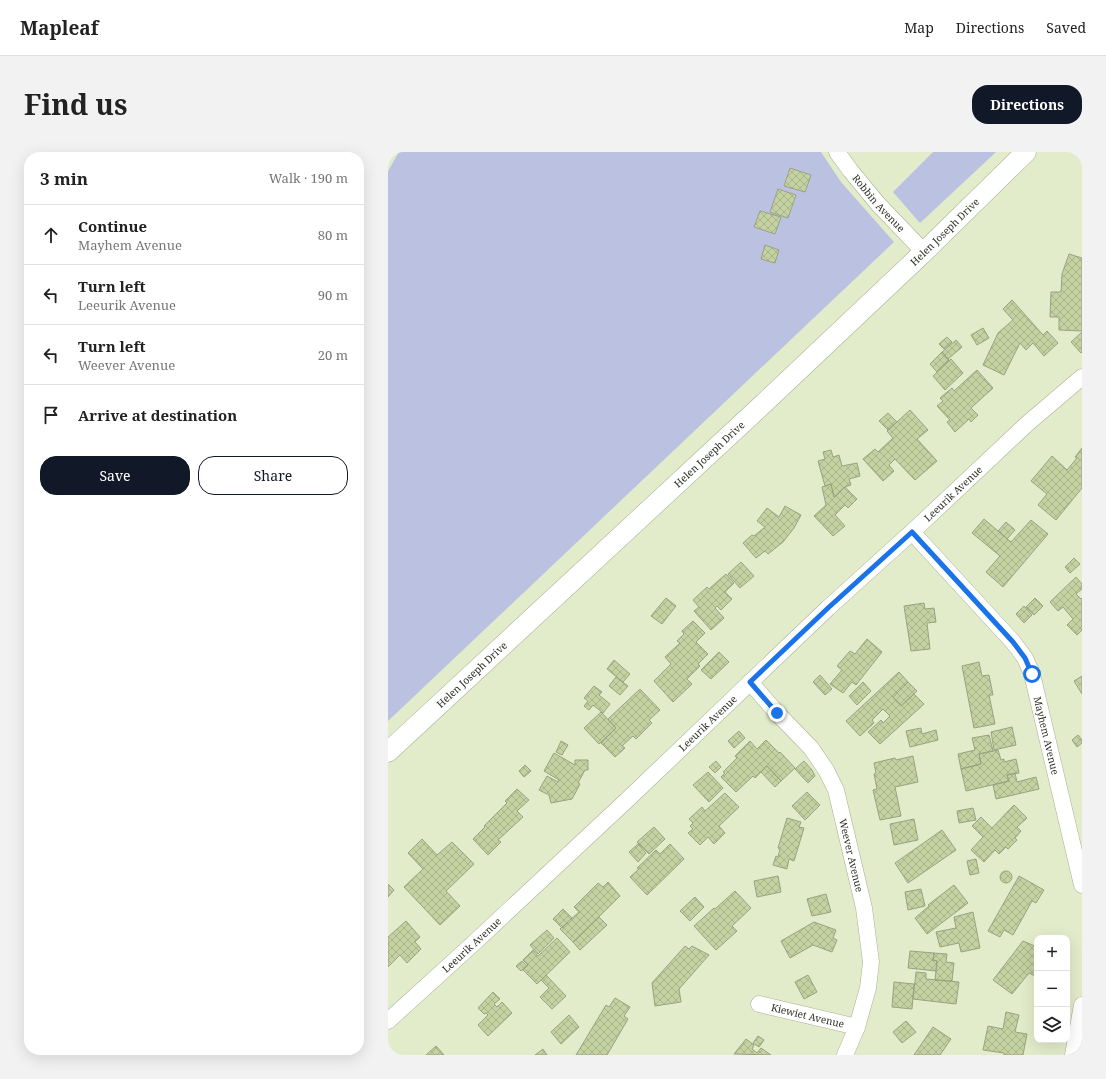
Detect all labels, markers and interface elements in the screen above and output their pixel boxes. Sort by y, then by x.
text: Mapleaf [20,15,98,41]
text: Map [904,18,934,37]
text: Directions [956,18,1024,37]
text: Saved [1046,18,1086,37]
text: Find us [24,85,128,123]
button: Directions [972,85,1082,124]
text: 3 min [40,167,88,190]
text: Walk · 190 m [269,169,348,187]
street label: Robbin Avenue [849,171,908,235]
street label: Helen Joseph Drive [907,195,982,269]
text: Continue [78,216,147,236]
icon: ahead [40,224,62,246]
text: 80 m [318,226,348,244]
text: Mayhem Avenue [78,236,182,254]
text: Turn left [78,276,146,296]
icon: left [40,284,62,306]
text: 90 m [318,286,348,304]
text: Leeurik Avenue [78,296,176,314]
text: Turn left [78,336,146,356]
icon: left [40,344,62,366]
text: 20 m [318,346,348,364]
text: Weever Avenue [78,356,175,374]
icon: arrive [40,404,62,426]
text: Arrive at destination [78,405,237,425]
street label: Helen Joseph Drive [671,418,747,490]
button: Save [40,456,190,495]
button: Share [198,456,348,495]
street label: Leeurik Avenue [921,463,985,524]
street label: Helen Joseph Drive [433,638,510,711]
route start [1023,665,1041,683]
street label: Leeurik Avenue [675,692,740,754]
street label: Mayhem Avenue [1031,695,1063,776]
route end [768,704,786,722]
street label: Weever Avenue [836,817,867,893]
street label: Leeurik Avenue [439,914,504,976]
map controls [1034,935,1070,1043]
button: + [1034,935,1070,971]
button: − [1034,971,1070,1007]
street label: Kiewiet Avenue [770,1000,846,1031]
button: layers [1034,1007,1070,1043]

